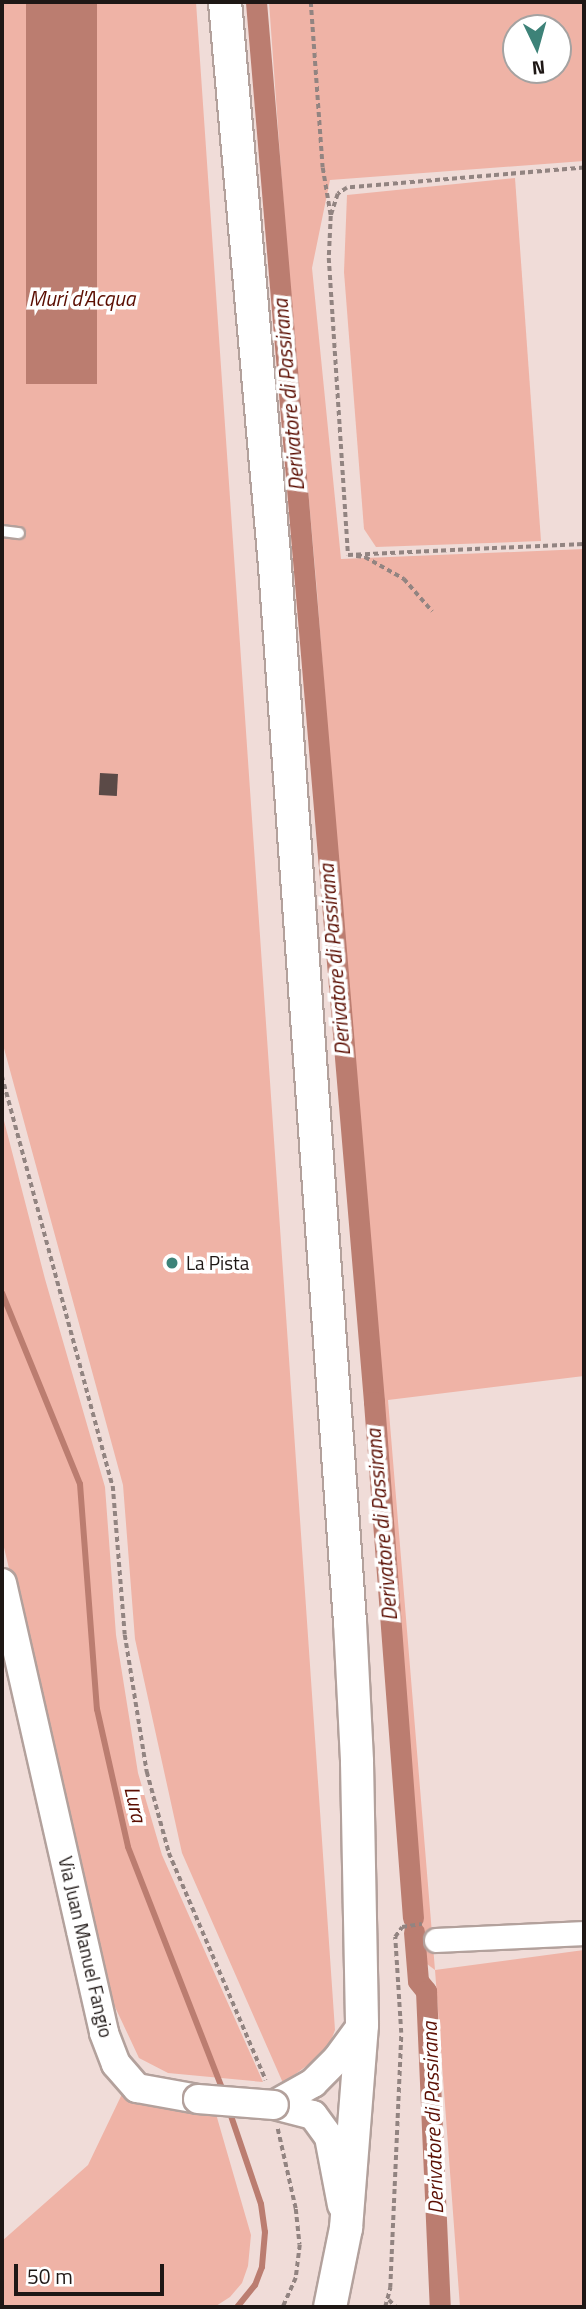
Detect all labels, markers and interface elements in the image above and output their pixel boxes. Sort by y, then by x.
north arrow [502,14,572,84]
text: N [531,53,547,83]
water label: Muri d'Acqua [29,285,135,311]
water label: Derivatore di Passirana [267,298,309,492]
water label: Derivatore di Passirana [313,863,355,1057]
place label: La Pista [186,1252,249,1274]
marker: La Pista [164,1255,180,1271]
water label: Derivatore di Passirana [360,1428,402,1622]
water label: Lura [120,1784,152,1824]
street label: Via Juan Manuel Fangio [54,1854,118,2040]
water label: Derivatore di Passirana [416,2021,448,2215]
scale bar [18,2250,168,2294]
text: 50 m [27,2260,73,2292]

